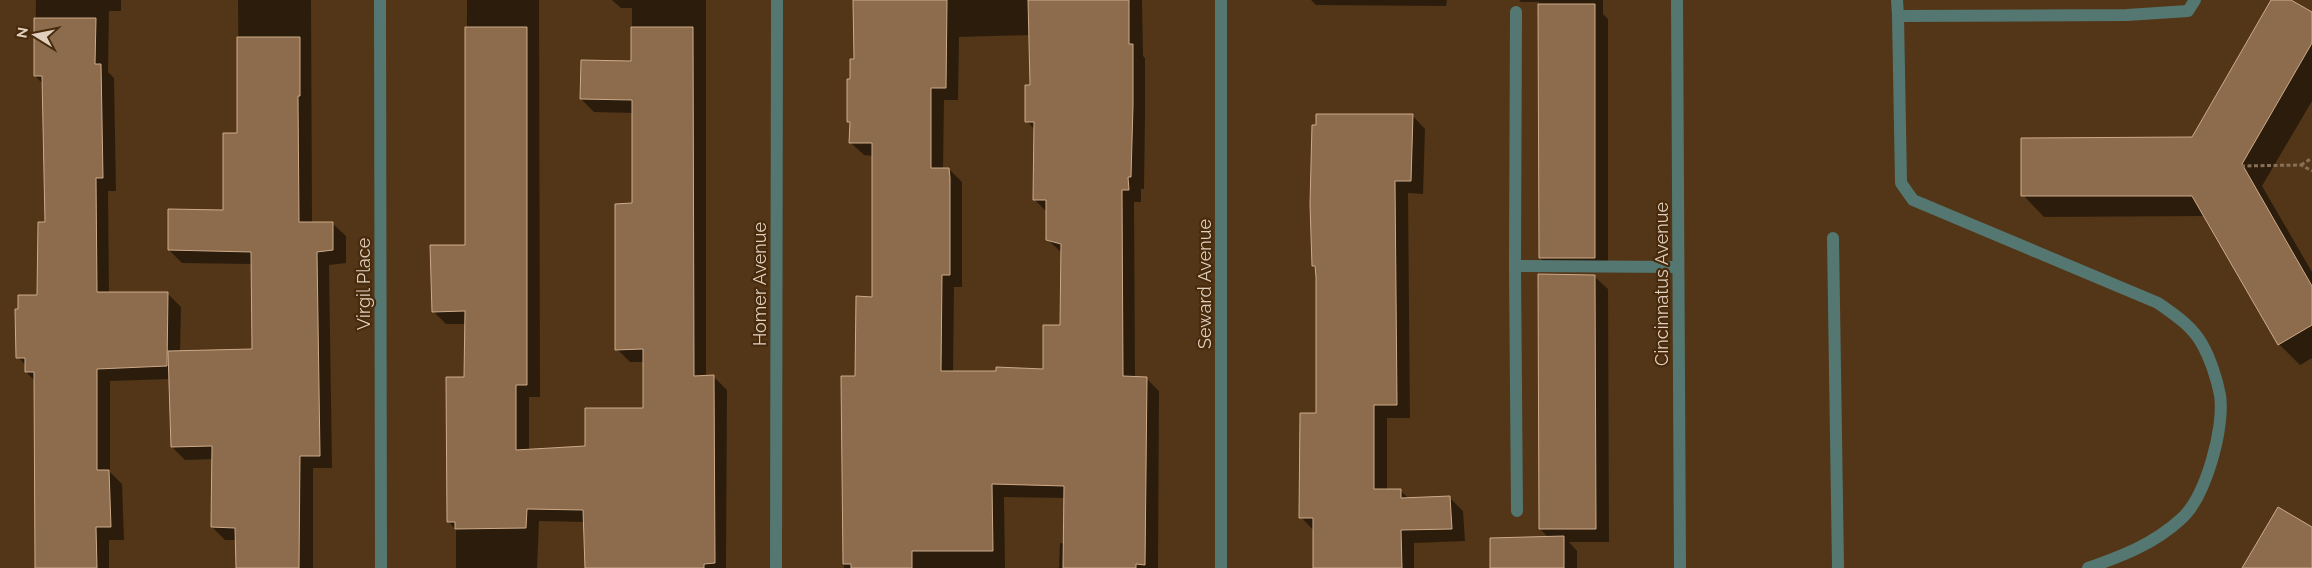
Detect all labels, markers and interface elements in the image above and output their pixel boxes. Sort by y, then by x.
north arrow [10,10,60,60]
text: N [13,26,31,39]
street label: Cincinnatus Avenue [1651,202,1672,366]
street label: Seward Avenue [1194,219,1215,349]
street label: Homer Avenue [749,222,770,346]
street label: Virgil Place [353,237,374,330]

